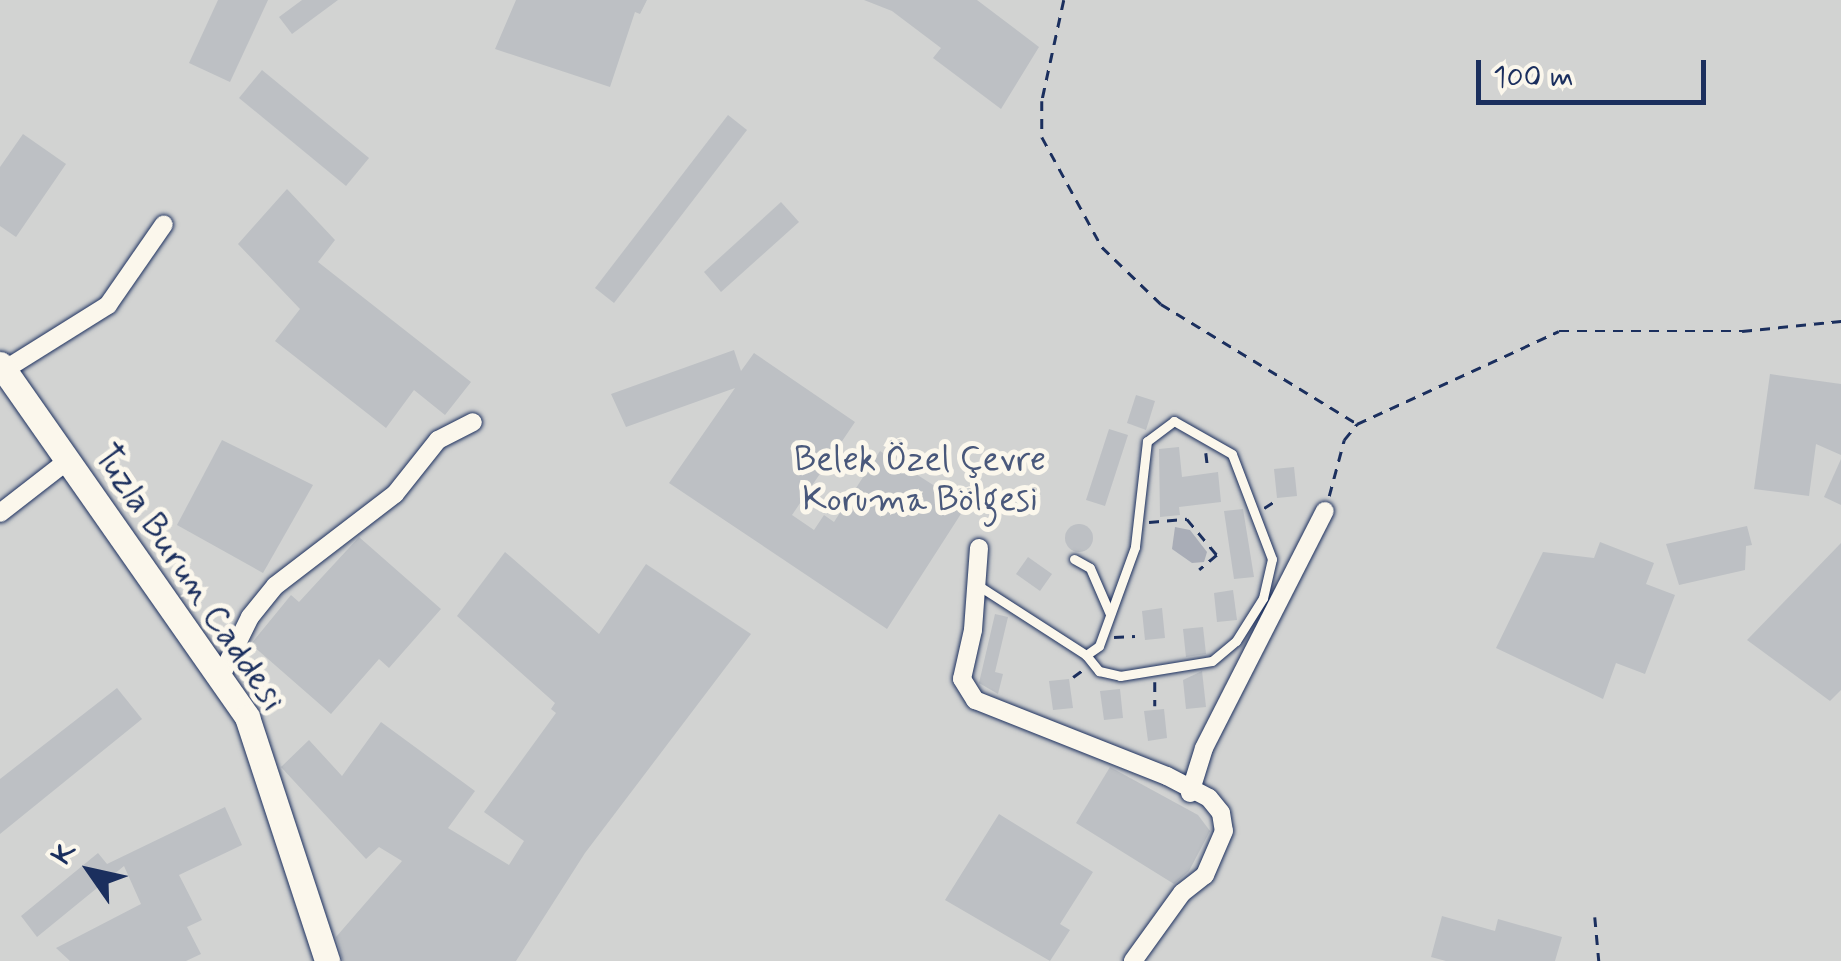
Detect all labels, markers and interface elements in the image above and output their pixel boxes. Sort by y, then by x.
scale bar [1481,40,1711,102]
text: 100 m [1493,58,1574,97]
park label: Belek Özel Çevre Koruma Bölgesi [794,439,1046,521]
street label: Tuzla Burun Caddesi [86,440,292,716]
north arrow [40,821,140,921]
text: K [44,835,86,872]

